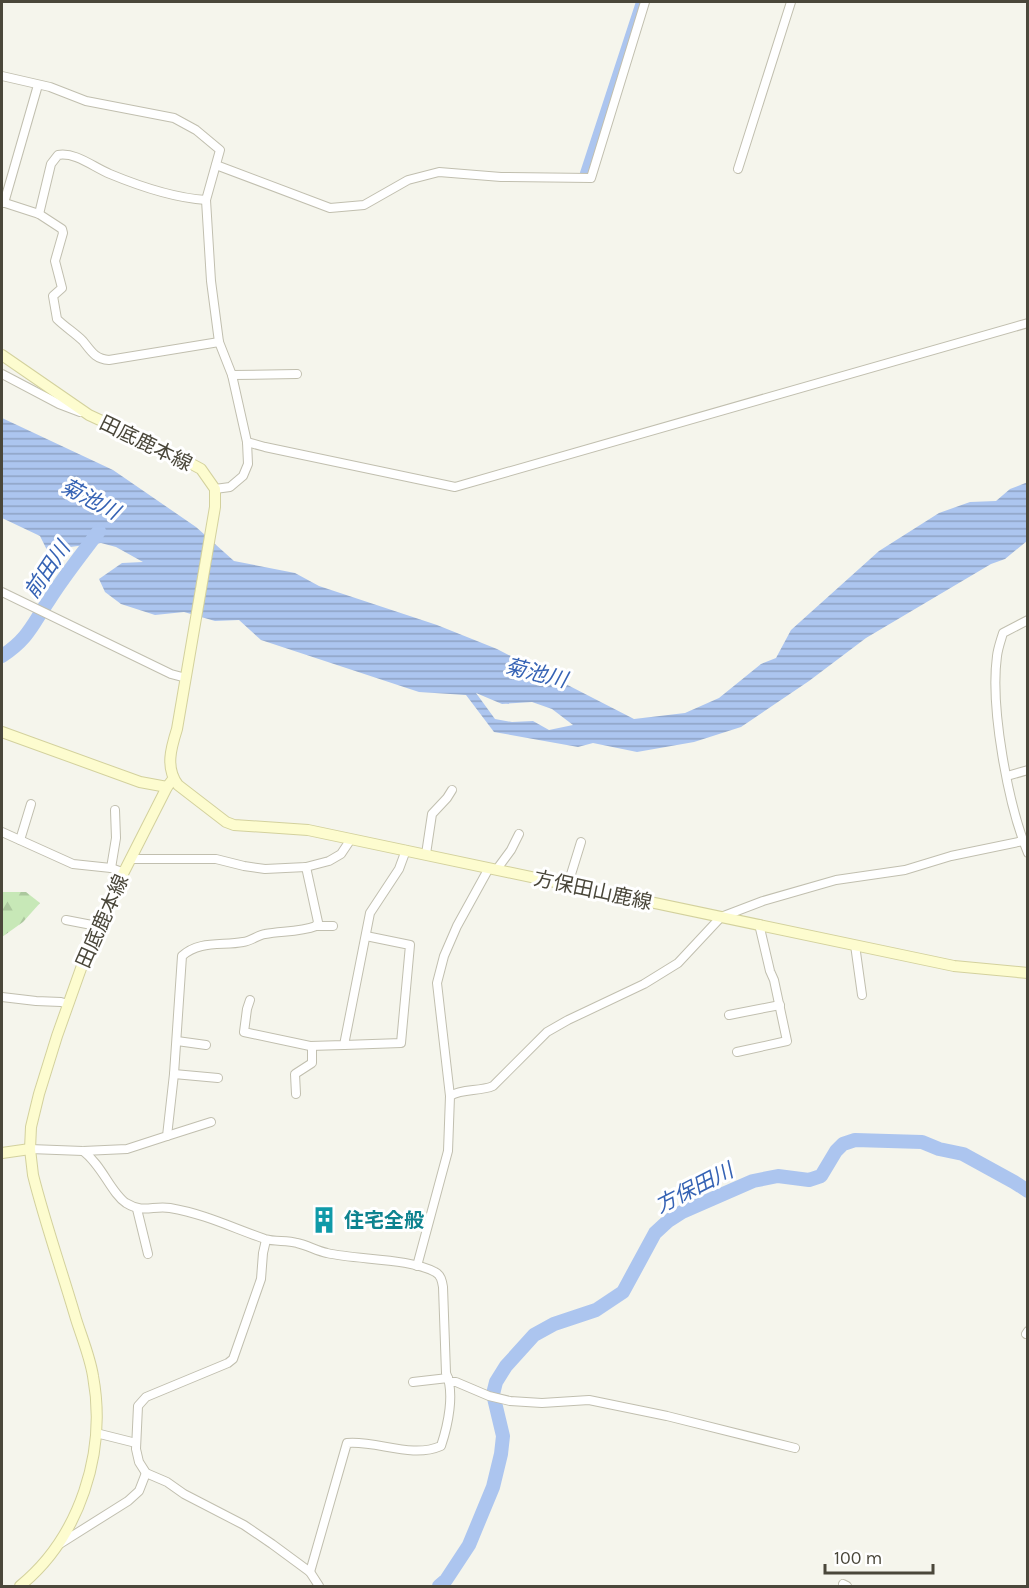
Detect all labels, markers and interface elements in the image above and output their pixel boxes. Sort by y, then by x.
street label: 田底鹿本線 [96,411,196,476]
water label: 菊池川 [57,474,125,525]
water label: 前田川 [19,536,76,603]
water label: 菊池川 [503,654,571,693]
street label: 方保田山鹿線 [532,867,654,914]
street label: 田底鹿本線 [72,871,133,972]
water label: 方保田川 [651,1157,739,1218]
building icon: 住宅全般 [309,1205,339,1235]
place label: 住宅全般 [344,1209,424,1232]
scale bar [825,1537,933,1575]
text: 100 m [834,1547,882,1569]

